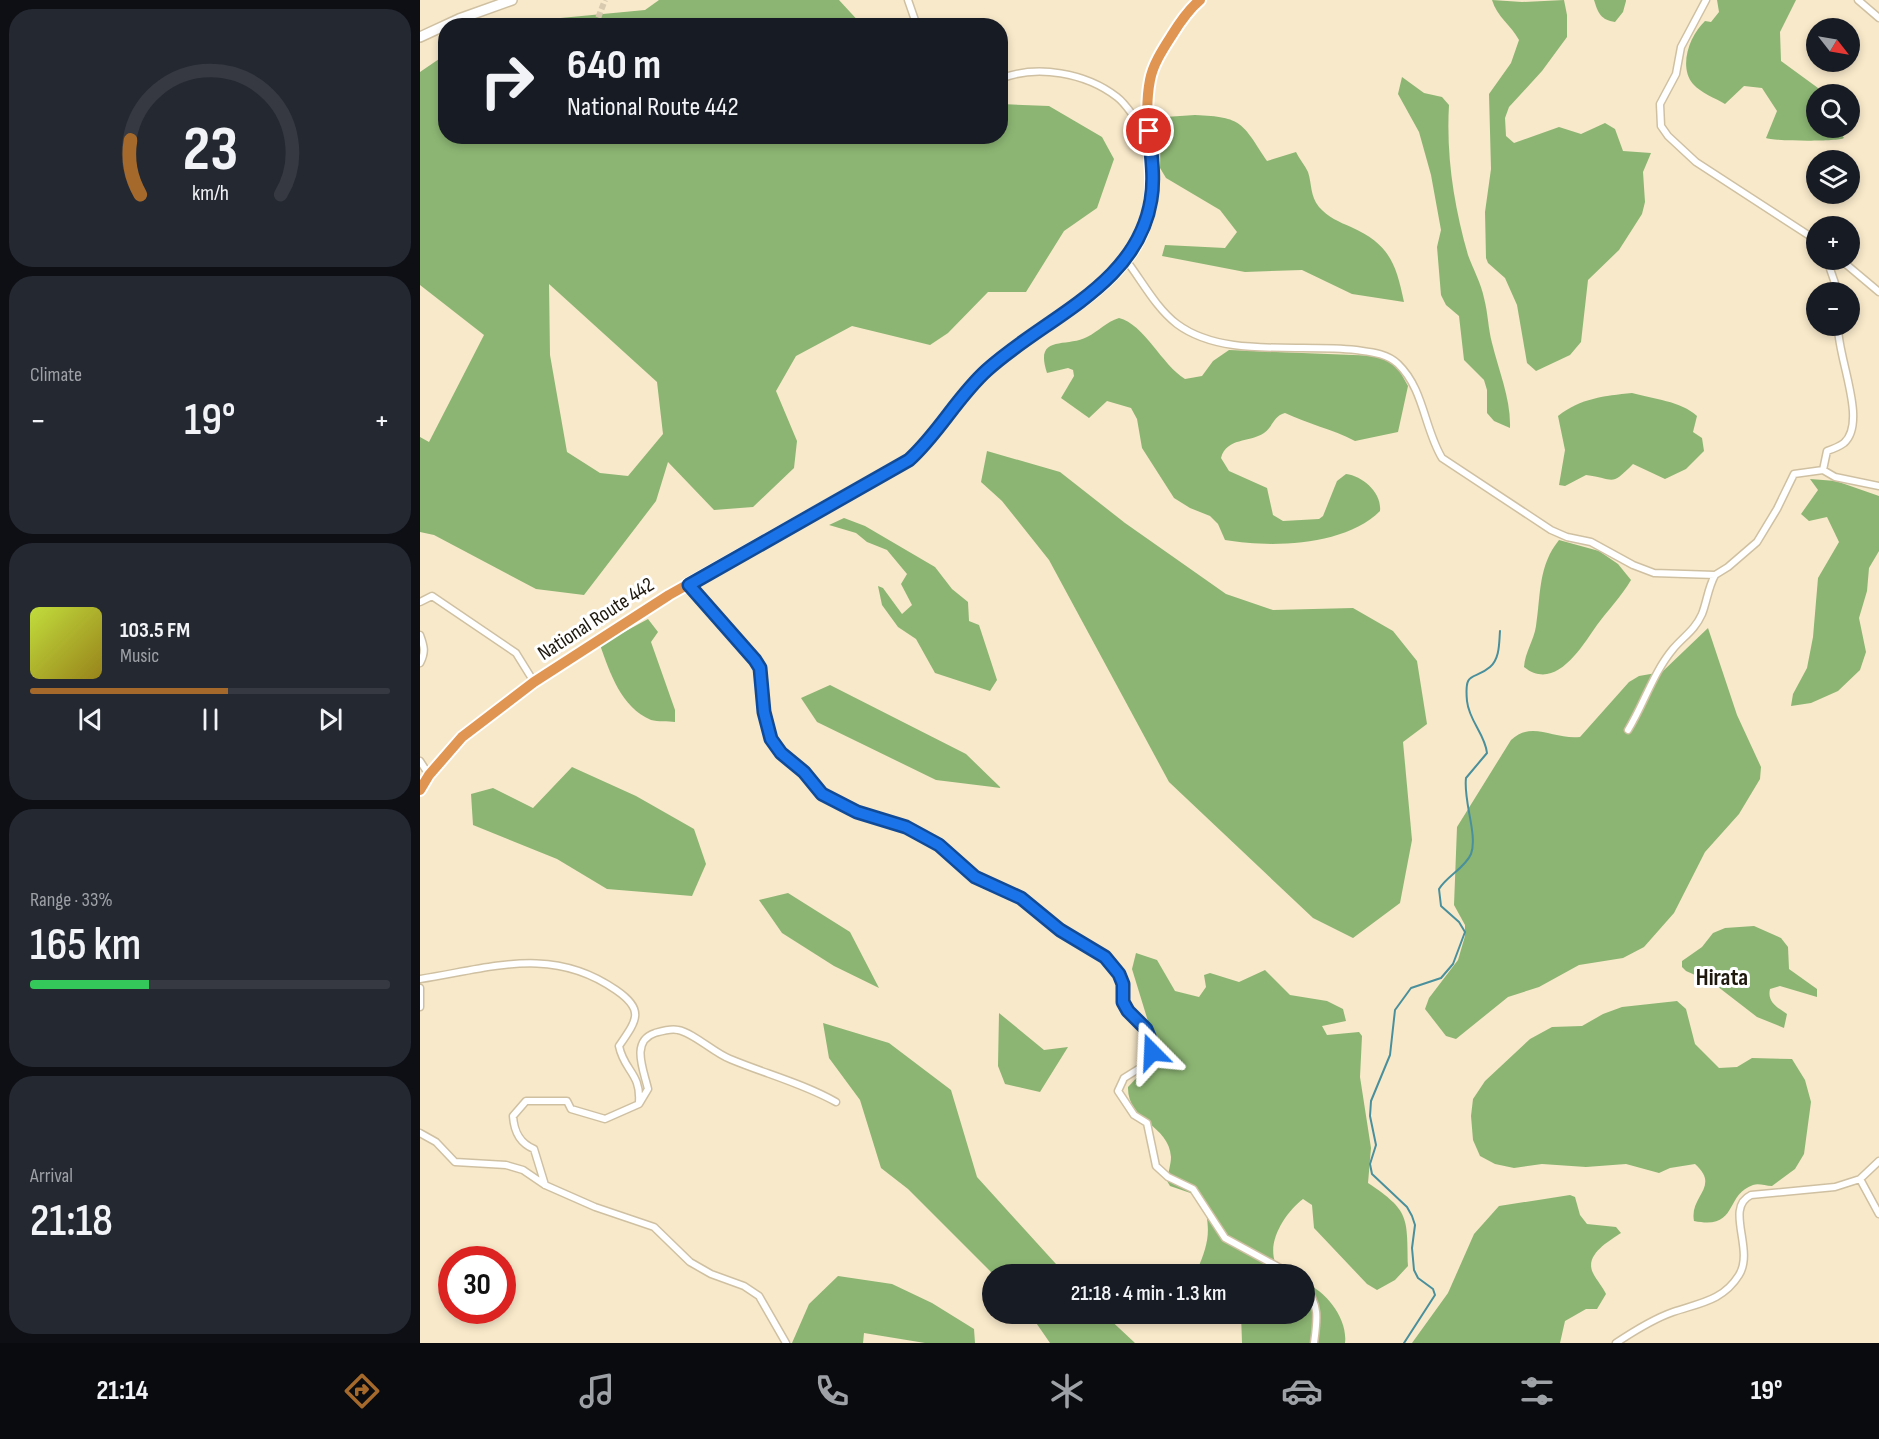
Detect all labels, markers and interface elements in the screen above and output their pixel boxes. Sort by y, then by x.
north arrow [1806,18,1860,72]
map controls [1806,18,1860,336]
text: 640 m [567,40,661,91]
icon: right [468,42,546,120]
button: search [1806,84,1860,138]
text: National Route 442 [567,91,739,123]
pin [1123,105,1174,156]
text: 23 [182,113,238,188]
icon: arrive [1132,114,1165,147]
button: layers [1806,150,1860,204]
text: km/h [191,181,229,206]
button: + [1806,216,1860,270]
button: − [1806,282,1860,336]
text: Climate [30,363,82,387]
text: 19° [184,393,236,448]
text: − [30,401,46,441]
text: + [374,401,390,441]
street label: National Route 442 [533,572,659,666]
text: 103.5 FM [120,617,190,644]
text: Music [120,644,159,668]
icon: previous [74,703,107,736]
icon: pause [194,703,227,736]
icon: next [314,703,347,736]
text: Range · 33% [30,888,113,912]
text: 165 km [30,918,141,973]
district label: Hirata [1696,963,1748,992]
position arrow [1120,1020,1184,1084]
text: Arrival [30,1164,73,1188]
text: 21:18 [30,1194,113,1249]
speed limit sign: 30 [438,1246,516,1324]
text: 21:18 · 4 min · 1.3 km [1071,1280,1226,1307]
icon: directions [341,1370,383,1412]
icon: music [576,1370,618,1412]
icon: phone [811,1370,853,1412]
icon: climate [1046,1370,1088,1412]
icon: car [1281,1370,1323,1412]
icon: filters [1516,1370,1558,1412]
text: 21:14 [96,1375,148,1407]
text: 19° [1751,1375,1782,1407]

